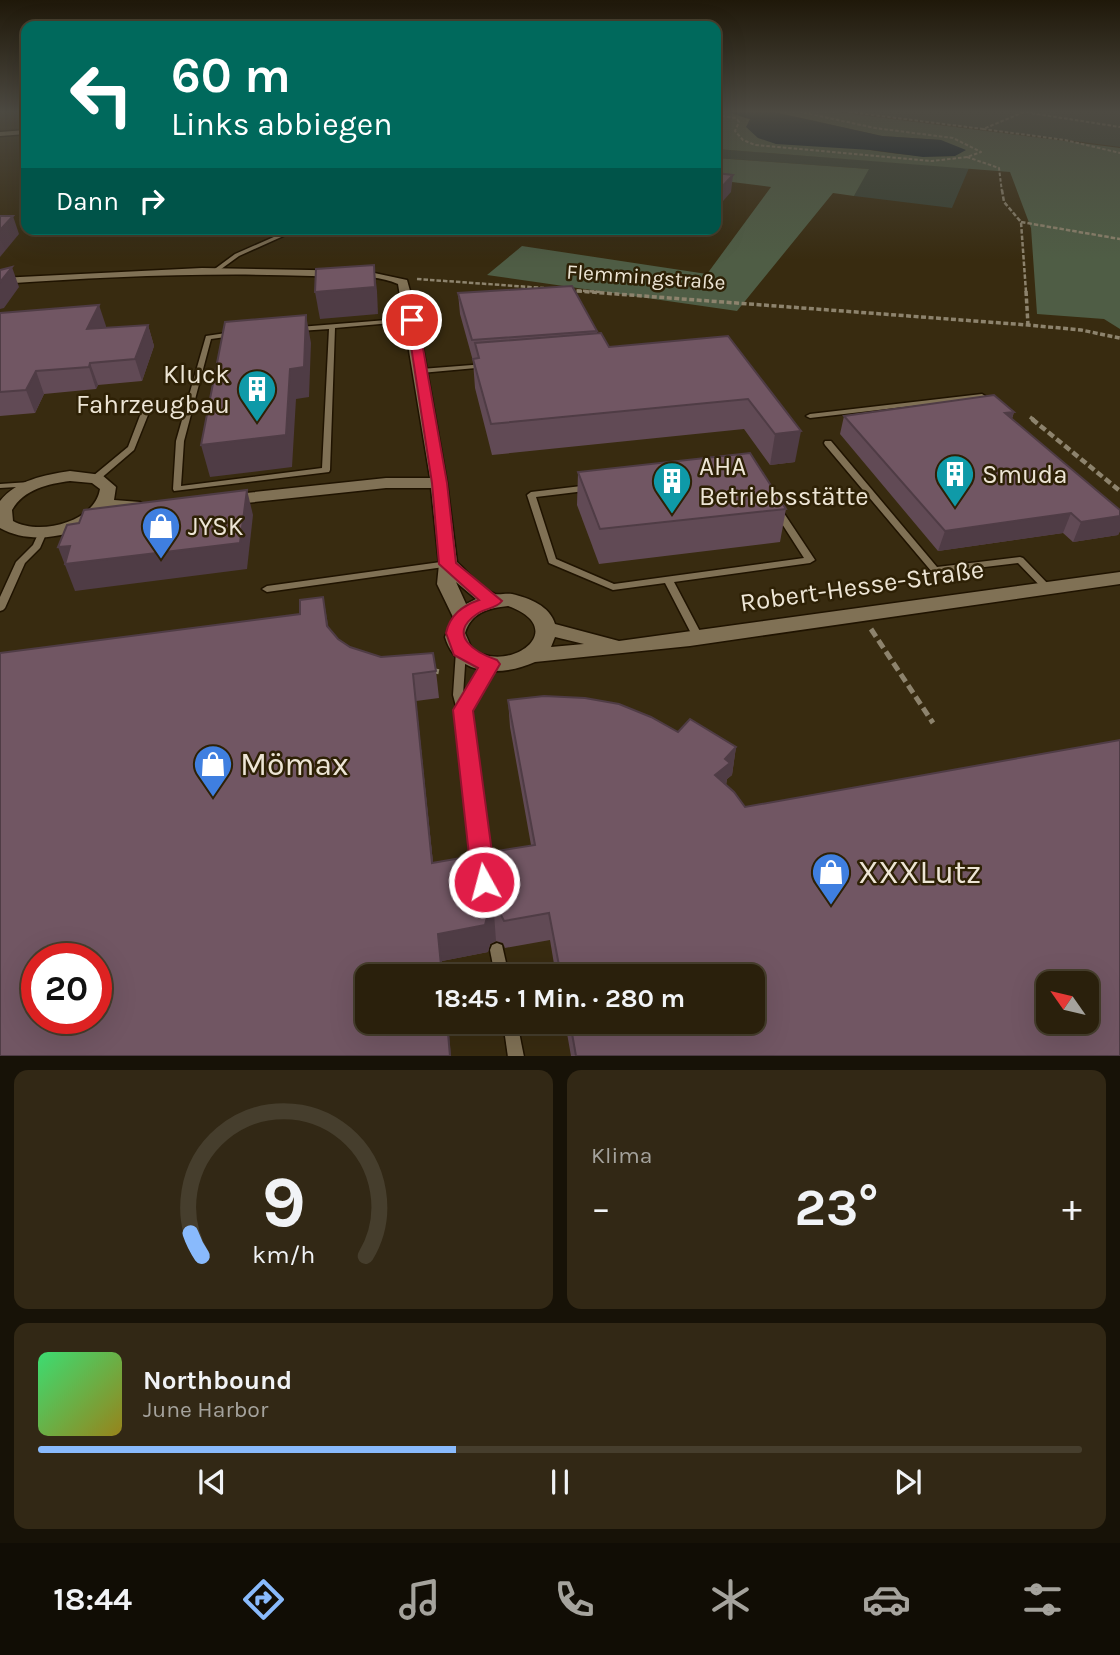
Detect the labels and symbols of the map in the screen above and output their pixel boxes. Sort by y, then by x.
street label: Flemmingstraße [566,259,726,295]
pin [382,290,442,350]
place label: Kluck Fahrzeugbau [76,359,230,420]
building icon: Kluck Fahrzeugbau [236,368,278,423]
place label: AHA Betriebsstätte [699,451,869,512]
building icon: Smuda [934,453,976,508]
place label: Smuda [982,459,1068,490]
building icon: AHA Betriebsstätte [651,460,693,515]
shop icon: JYSK [140,505,182,560]
place label: JYSK [188,511,244,542]
street label: Robert-Hesse-Straße [738,554,986,618]
shop icon: Mömax [192,743,234,798]
place label: Mömax [240,746,349,783]
position arrow [447,845,521,919]
shop icon: XXXLutz [810,851,852,906]
place label: XXXLutz [858,854,981,891]
speed limit sign: 20 [21,943,112,1034]
north arrow [1036,971,1099,1034]

